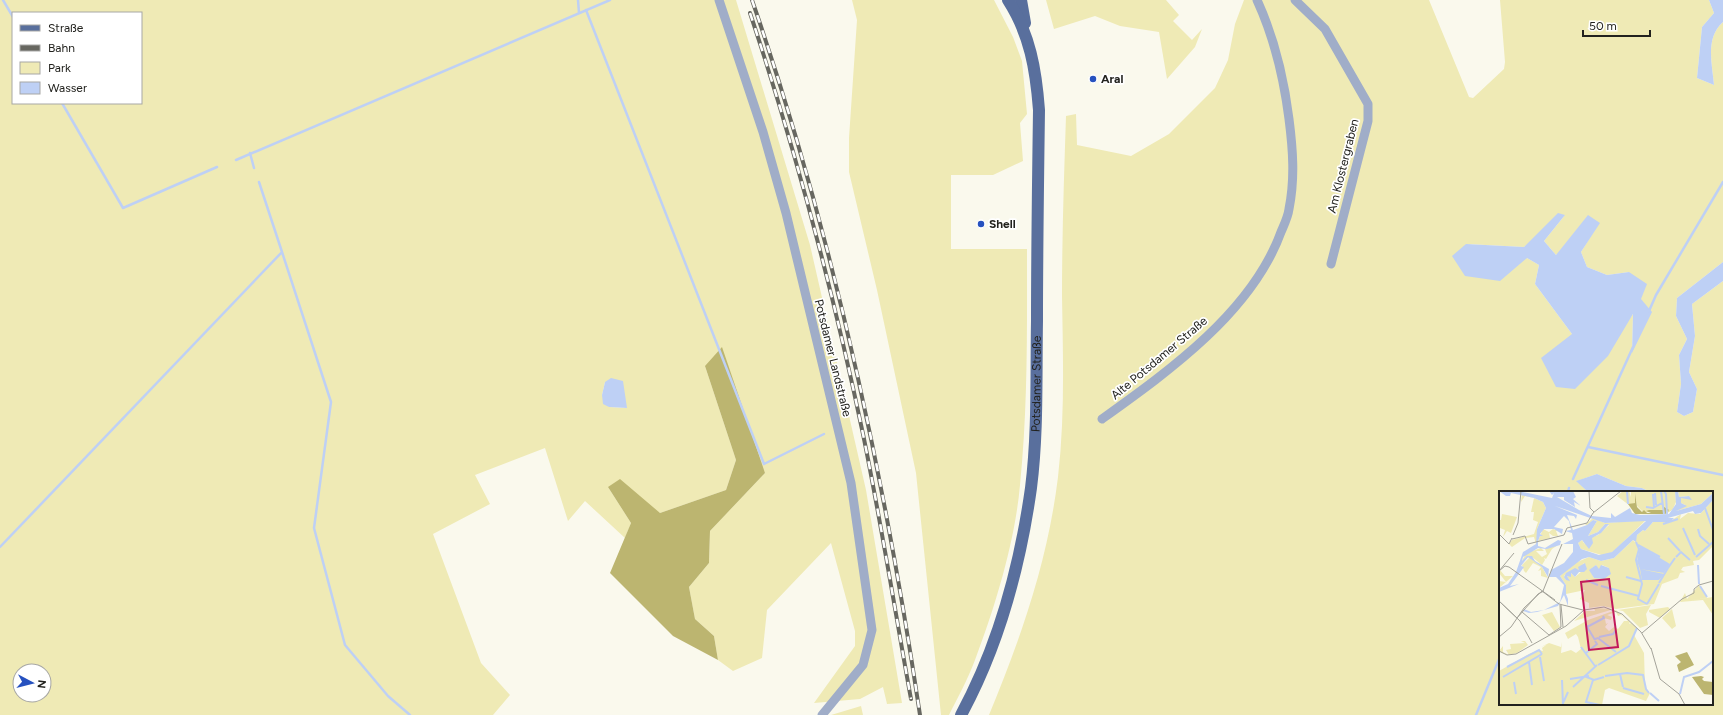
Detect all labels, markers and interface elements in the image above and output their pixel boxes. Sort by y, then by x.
legend [12,12,142,104]
scale bar [1583,12,1650,38]
text: 50 m [1589,19,1617,33]
text: Straße [48,21,84,35]
text: Bahn [48,41,75,55]
text: Park [48,61,71,75]
place label: Aral [1101,72,1124,86]
marker: Aral [1088,74,1098,84]
text: Wasser [48,81,87,95]
street label: Am Klostergraben [1325,117,1362,214]
place label: Shell [989,217,1016,231]
marker: Shell [976,219,986,229]
street label: Potsdamer Landstraße [812,298,854,419]
street label: Alte Potsdamer Straße [1108,313,1210,402]
street label: Potsdamer Straße [1028,335,1044,432]
inset map [1499,491,1713,705]
north arrow [12,663,52,703]
text: N [34,679,48,689]

